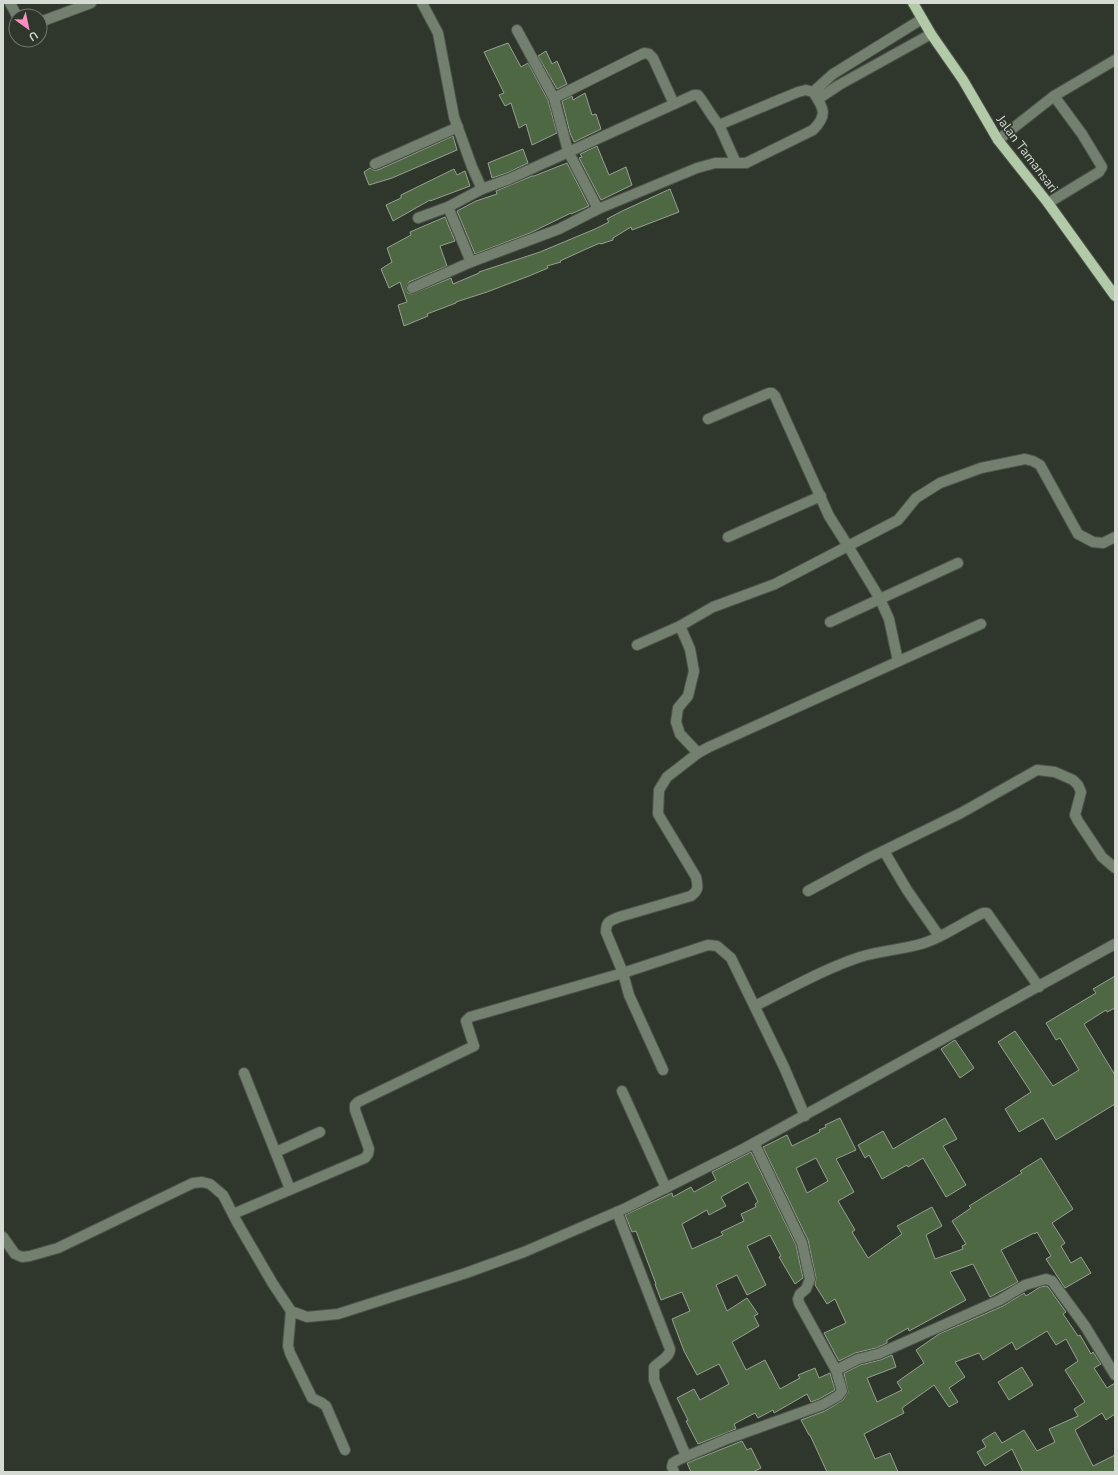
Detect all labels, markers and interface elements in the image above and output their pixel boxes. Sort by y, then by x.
north arrow [8,8,48,48]
text: U [26,27,41,44]
street label: Jalan Tamansari [991,111,1062,196]

